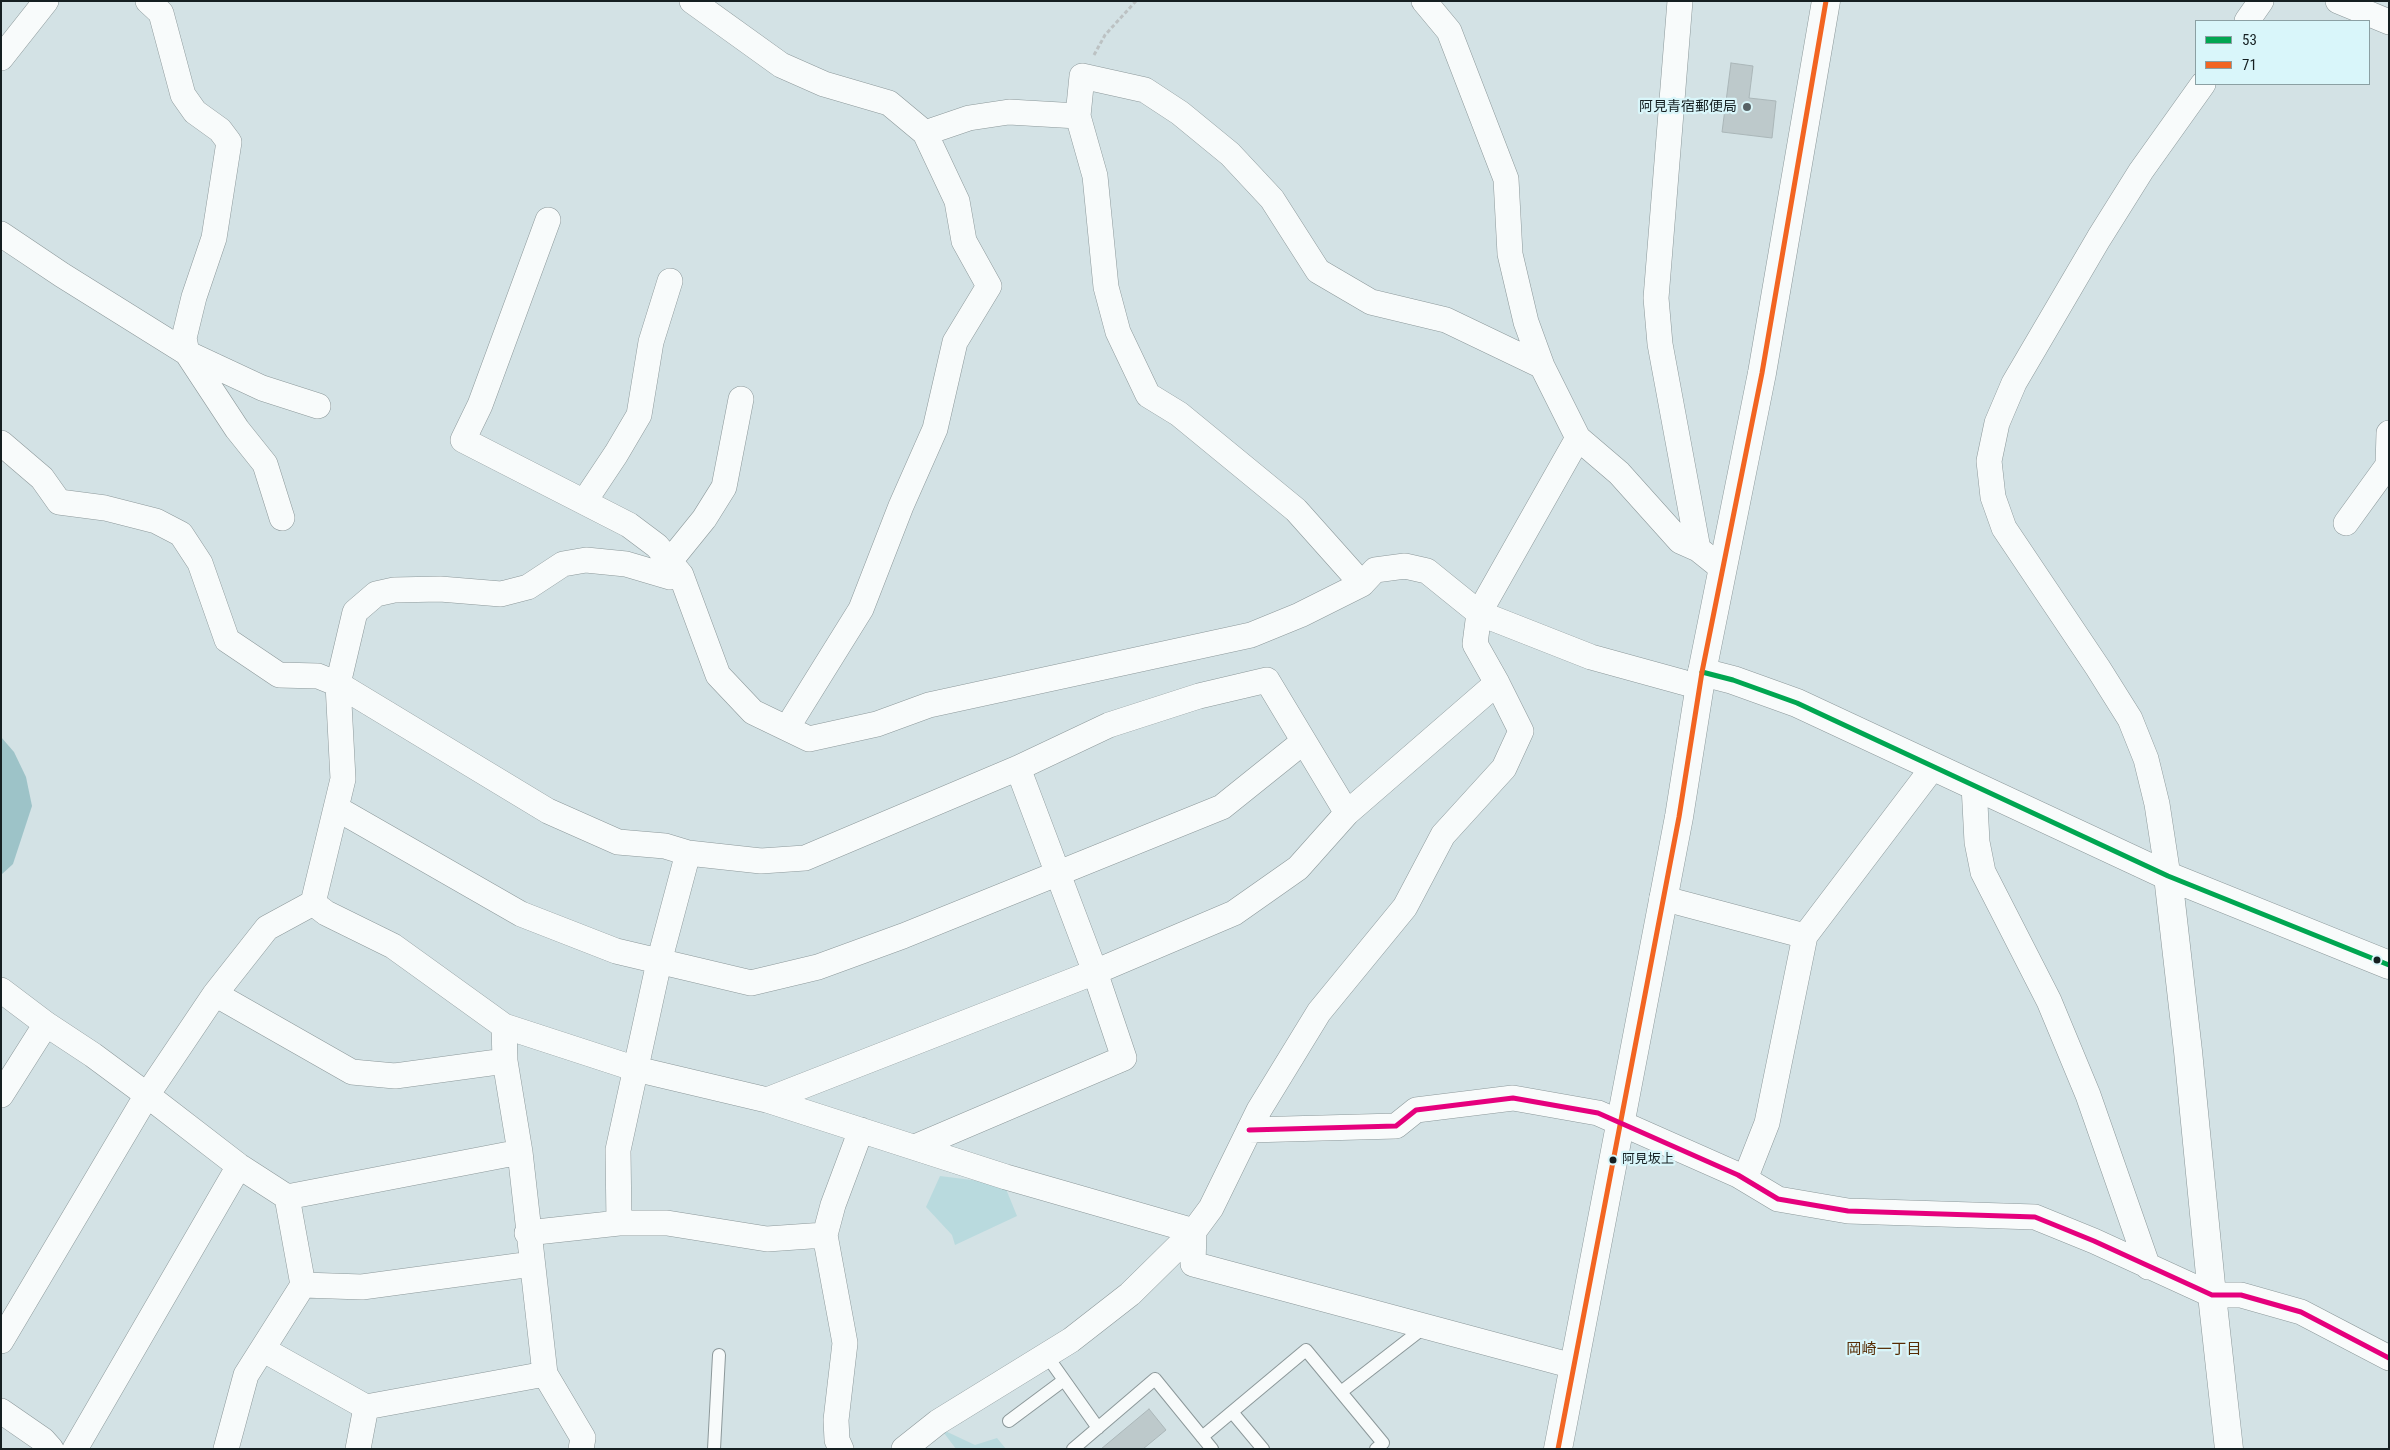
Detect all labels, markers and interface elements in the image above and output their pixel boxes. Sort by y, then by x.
legend [2195,20,2370,85]
text: 53 [2242,31,2257,49]
text: 71 [2242,56,2257,74]
place label: 阿見青宿郵便局 [1639,99,1737,115]
marker: 阿見青宿郵便局 [1741,101,1753,113]
unlabelled marker [2372,955,2382,965]
place label: 阿見坂上 [1622,1152,1674,1168]
marker: 阿見坂上 [1608,1155,1618,1165]
district label: 岡崎一丁目 [1847,1341,1921,1359]

